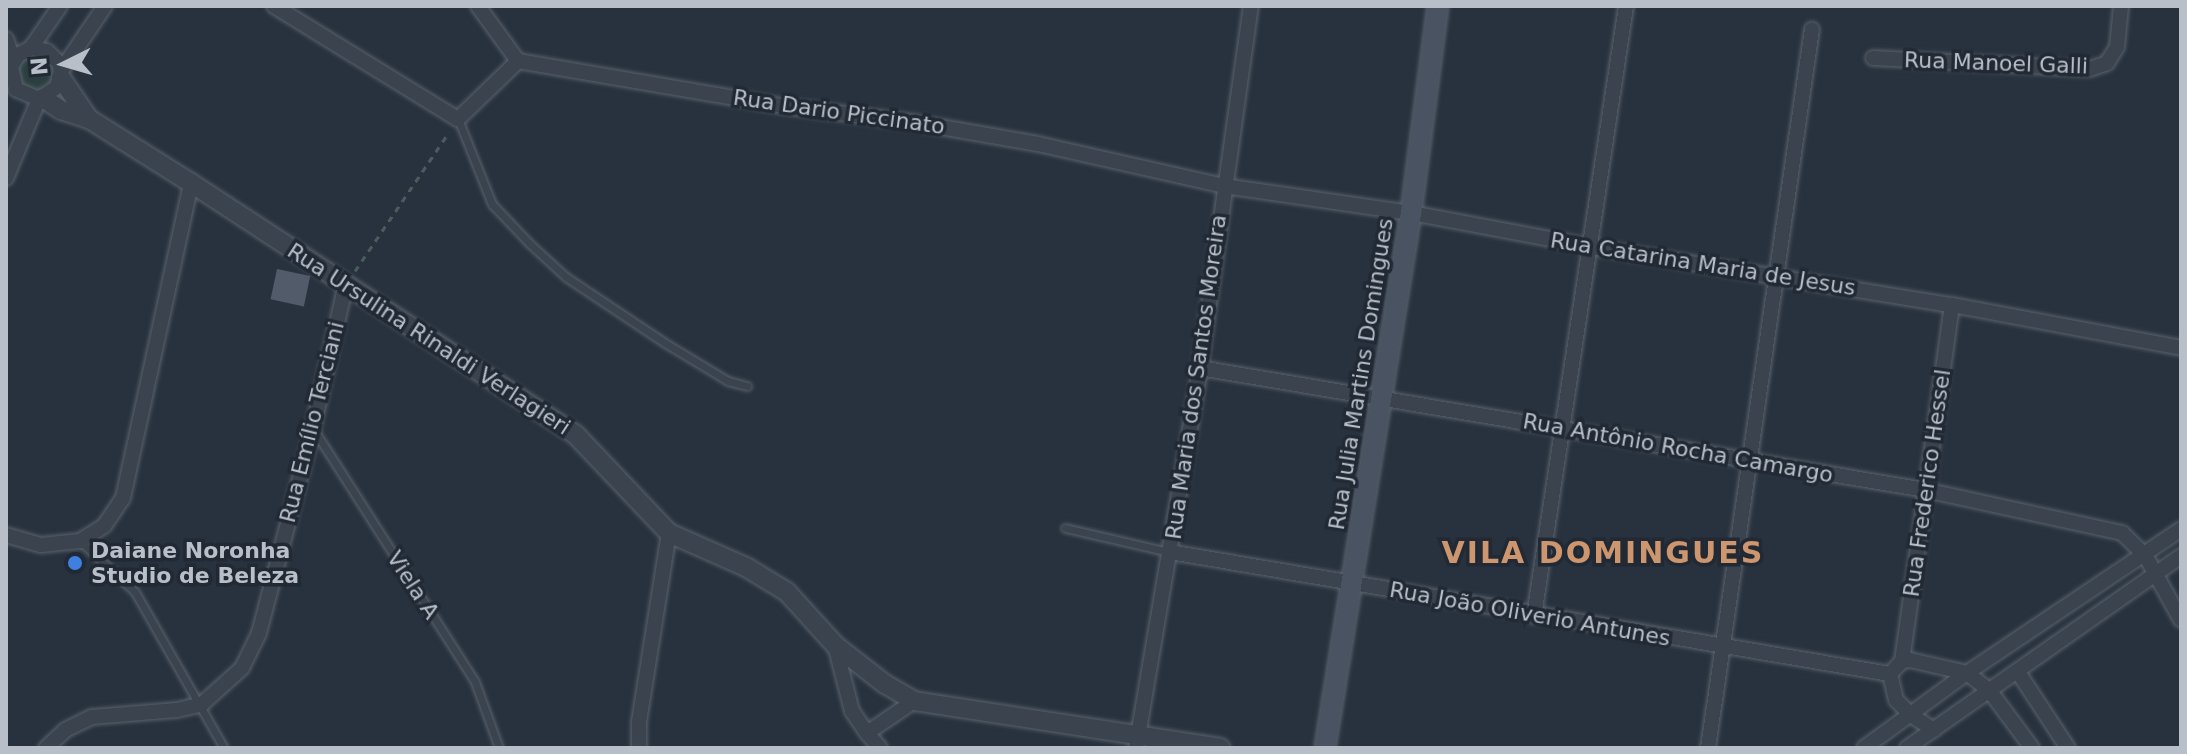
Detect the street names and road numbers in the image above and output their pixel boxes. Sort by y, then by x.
street label: Rua Manoel Galli [1904,47,2088,79]
street label: Rua Dario Piccinato [731,84,947,140]
street label: Rua Maria dos Santos Moreira [1160,213,1232,541]
street label: Rua Julia Martins Domingues [1323,216,1399,532]
street label: Rua Catarina Maria de Jesus [1548,227,1858,301]
street label: Rua Ursulina Rinaldi Verlagieri [283,237,575,441]
street label: Rua Emílio Terciani [274,319,350,525]
street label: Rua Frederico Hessel [1898,367,1956,599]
street label: Rua Antônio Rocha Camargo [1521,408,1835,488]
street label: Viela A [381,546,445,624]
street label: Rua João Oliverio Antunes [1387,576,1673,652]

